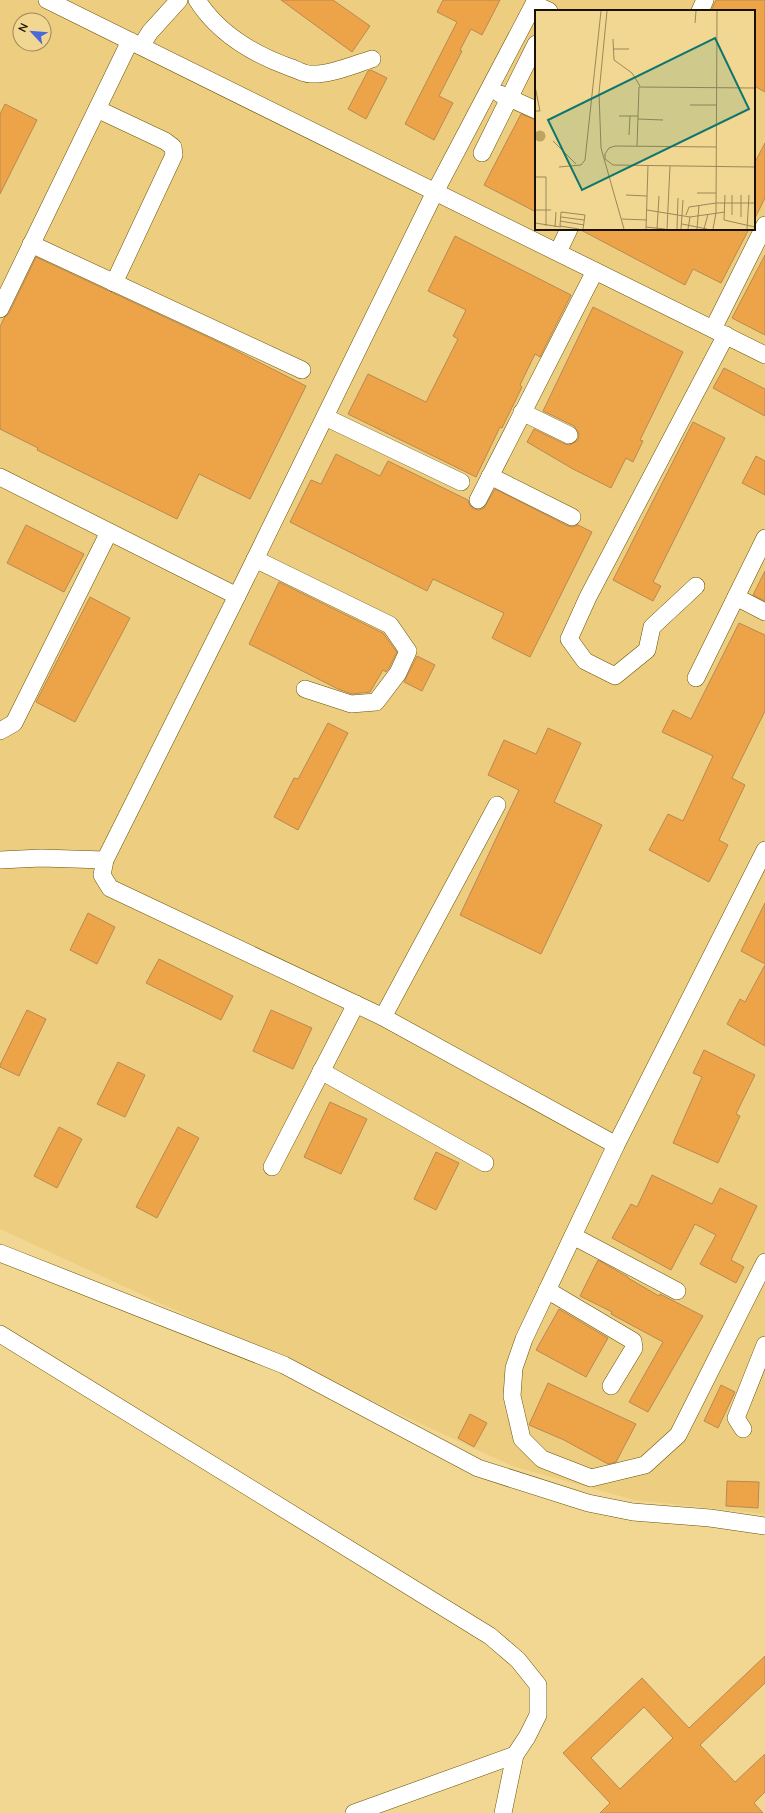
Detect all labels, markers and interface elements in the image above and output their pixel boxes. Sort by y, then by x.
inset map [535,10,755,230]
north arrow [12,12,52,52]
text: N [15,21,31,34]

